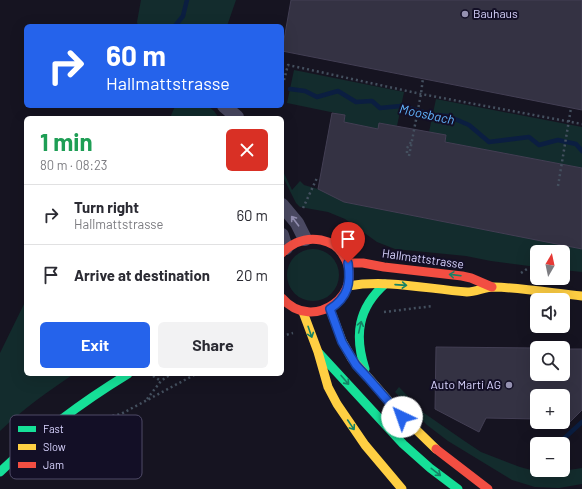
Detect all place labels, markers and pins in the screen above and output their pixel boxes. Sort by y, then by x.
place label: Bauhaus [473,6,518,20]
marker: Bauhaus [460,9,470,19]
pin [331,222,365,263]
place label: Auto Marti AG [431,377,501,391]
marker: Auto Marti AG [504,380,514,390]

